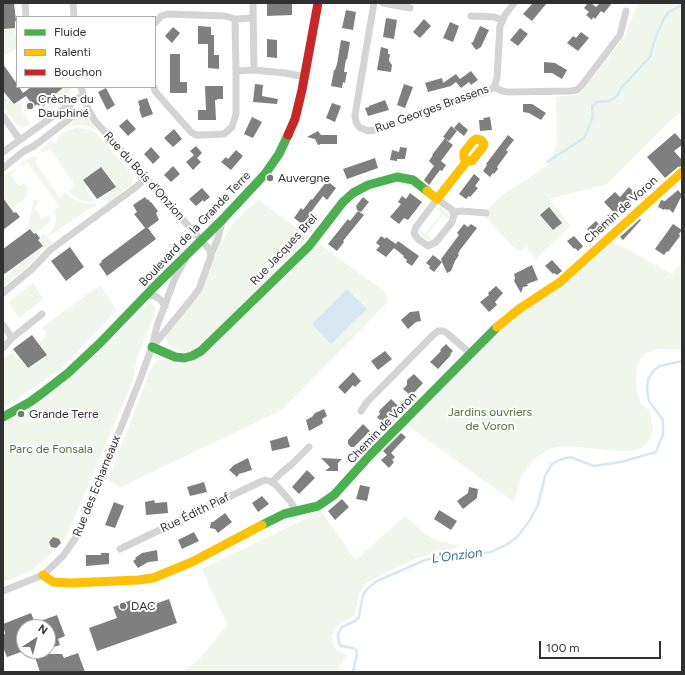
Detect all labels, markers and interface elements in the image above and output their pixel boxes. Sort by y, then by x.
legend [16,16,156,88]
text: Fluide [54,25,86,39]
text: Ralenti [54,45,91,59]
text: Bouchon [54,65,102,79]
street label: Rue Georges Brassens [373,82,491,136]
place label: Crèche du Dauphiné [38,92,94,120]
marker: Crèche du Dauphiné [25,101,35,111]
street label: Rue du Bois d'Onzion [101,129,187,223]
street label: Boulevard de la Grande Terre [136,169,254,289]
place label: Auvergne [278,171,330,185]
marker: Auvergne [265,173,275,183]
street label: Chemin de Voron [581,173,661,247]
street label: Rue Jacques Brel [247,212,321,288]
street label: Chemin de Voron [344,389,420,467]
park label: Jardins ouvriers de Voron [448,405,532,433]
place label: Grande Terre [29,407,99,421]
marker: Grande Terre [16,409,26,419]
street label: Rue des Echarneaux [70,433,124,539]
park label: Parc de Fonsala [9,442,93,456]
street label: Rue Édith Piaf [158,490,232,536]
water label: L'Onzion [431,545,483,567]
place label: DAC [131,599,156,613]
marker: DAC [118,601,128,611]
north arrow [16,619,56,659]
text: N [35,622,50,637]
scale bar [541,633,663,659]
text: 100 m [546,641,580,655]

